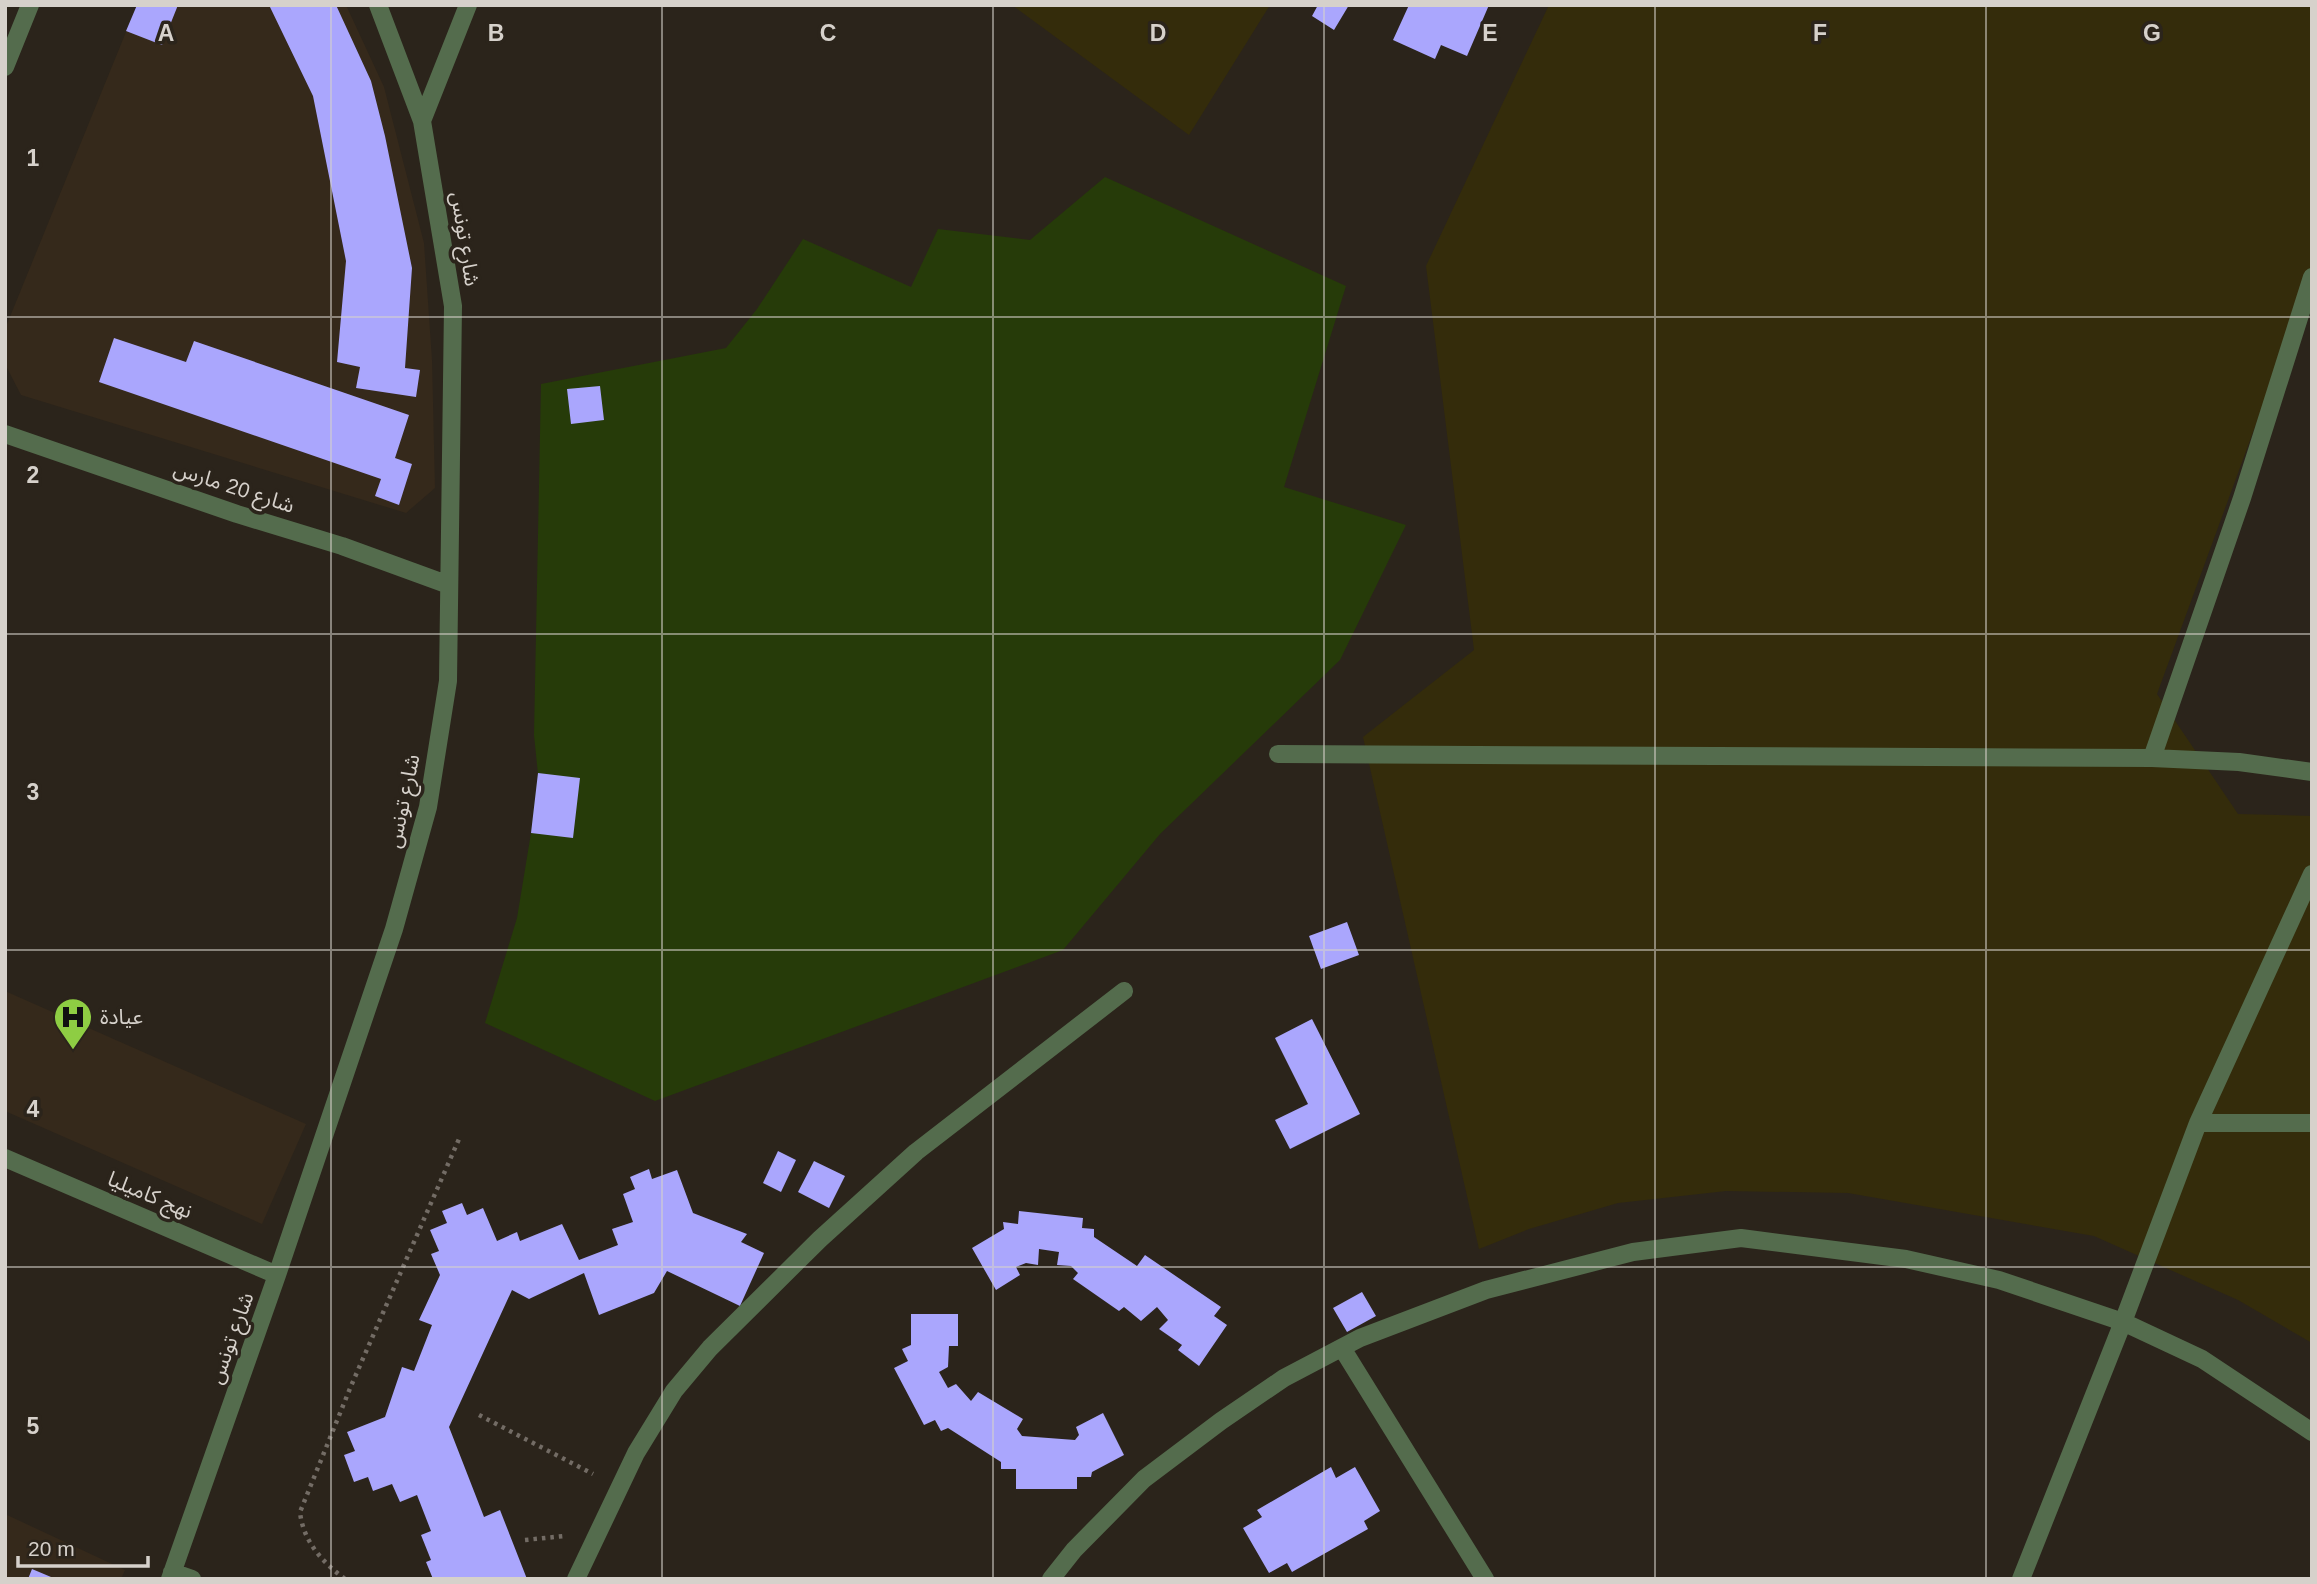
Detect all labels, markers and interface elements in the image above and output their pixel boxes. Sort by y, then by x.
text: A [158,20,174,46]
text: B [488,20,504,46]
text: C [820,20,836,46]
text: D [1150,20,1166,46]
text: E [1482,20,1498,46]
text: F [1813,20,1827,46]
text: G [2143,20,2161,46]
text: 1 [27,145,40,171]
street label: شارع تونس [443,190,484,288]
street label: شارع 20 مارس [170,456,297,521]
text: 2 [27,462,39,488]
street label: شارع تونس [381,752,428,851]
text: 3 [27,779,39,805]
hospital icon: عيادة [52,996,94,1051]
place label: عيادة [100,1005,143,1028]
text: 4 [27,1096,40,1122]
street label: نهج كاميليا [103,1166,196,1226]
street label: شارع تونس [203,1289,261,1388]
text: 5 [27,1413,40,1439]
scale bar [18,1524,147,1568]
text: 20 m [28,1537,75,1560]

